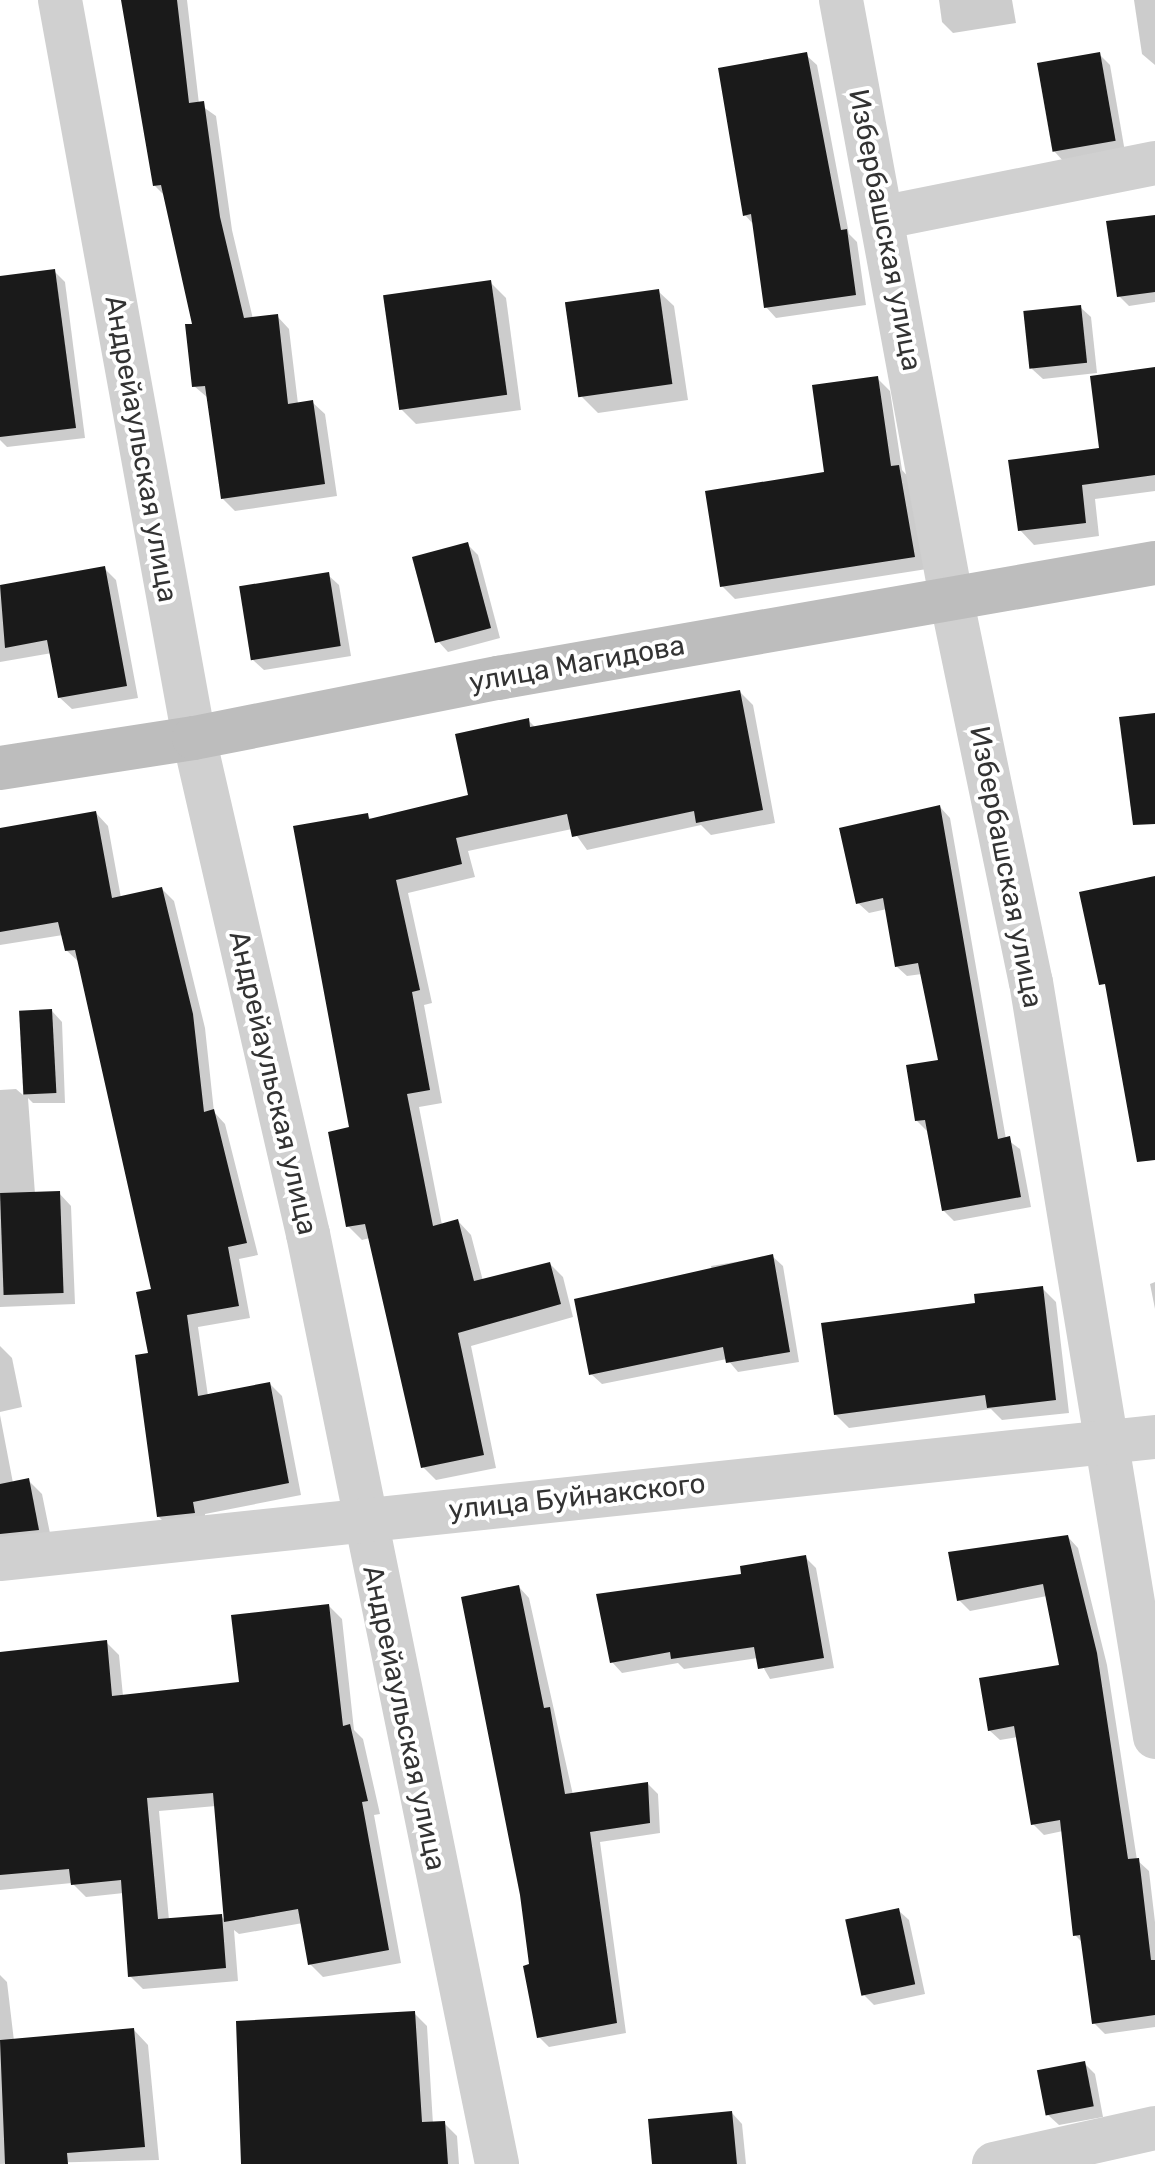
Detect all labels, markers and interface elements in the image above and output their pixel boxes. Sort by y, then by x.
street label: Избербашская улица [841,86,929,374]
street label: Андрейаульская улица [97,293,185,605]
street label: улица Магидова [467,629,687,699]
street label: Избербашская улица [962,723,1050,1011]
street label: Андрейаульская улица [222,928,324,1238]
street label: улица Буйнакского [447,1467,707,1527]
street label: Андрейаульская улица [355,1562,453,1874]

